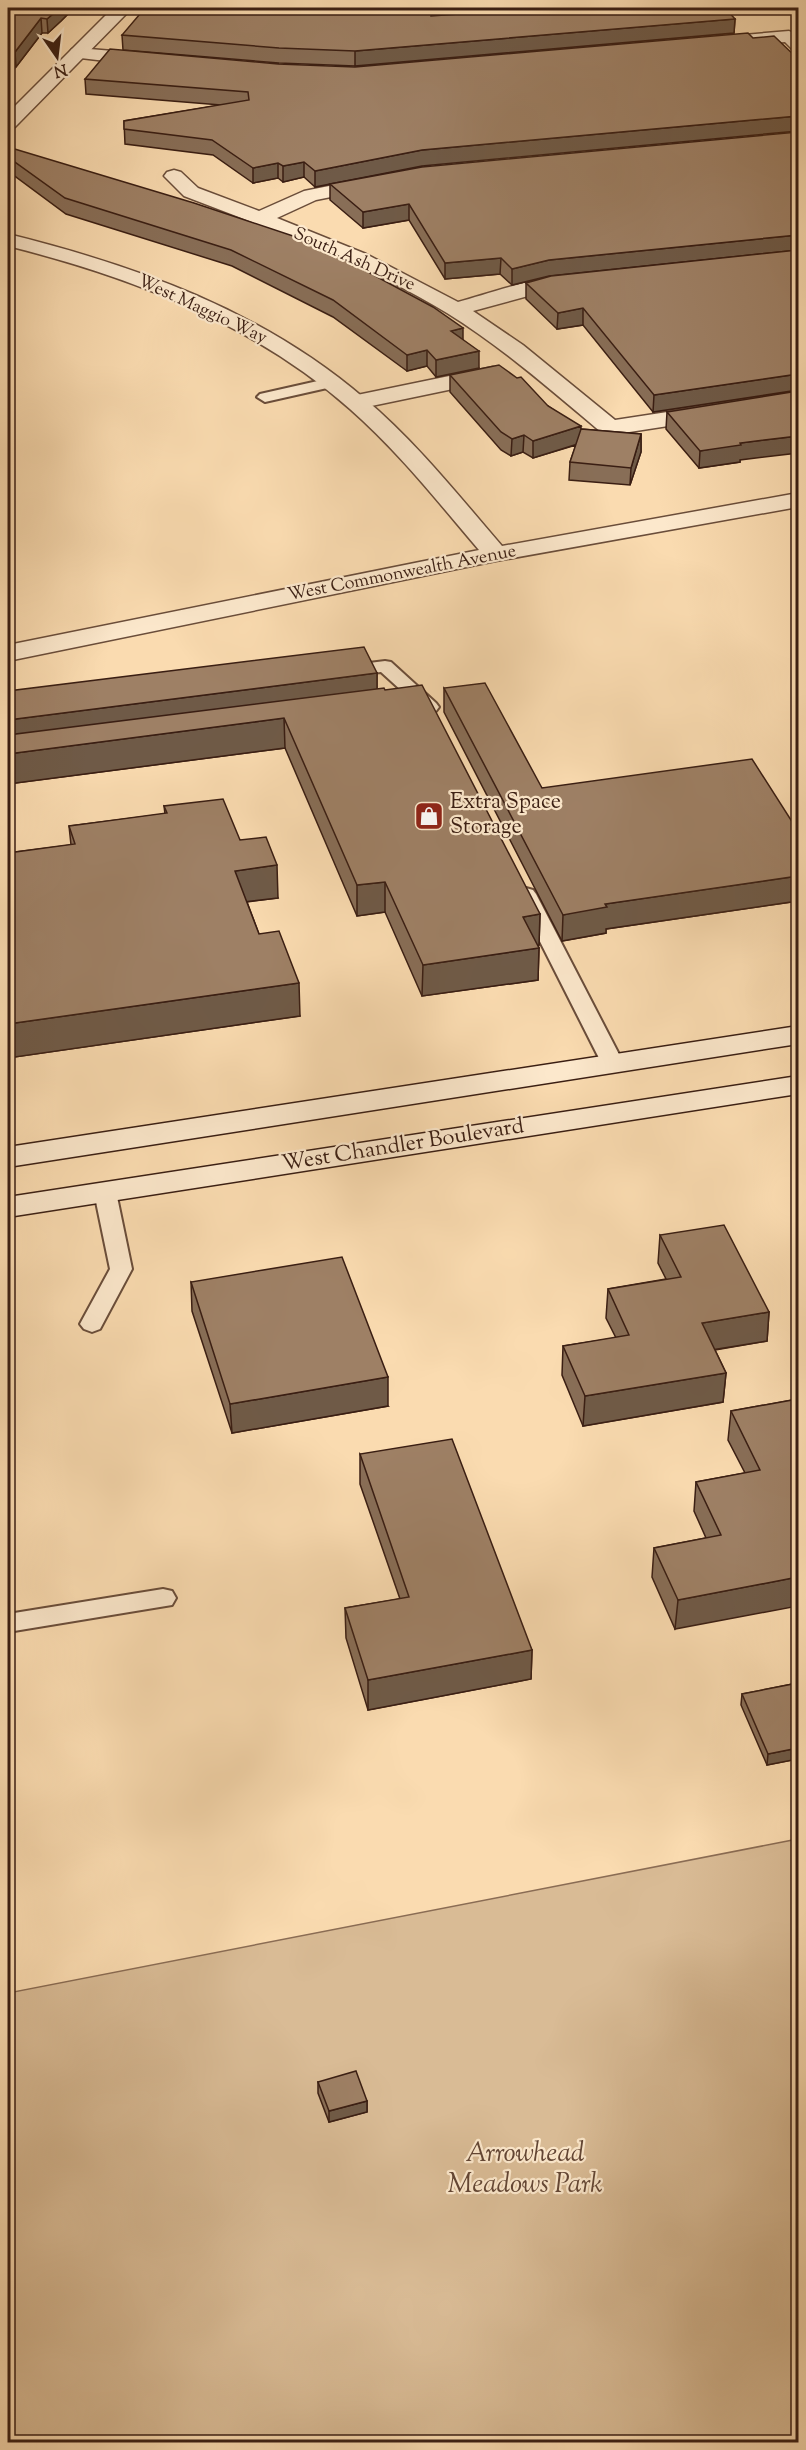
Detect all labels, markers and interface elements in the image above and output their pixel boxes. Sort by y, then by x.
north arrow [27,27,87,87]
text: N [51,56,69,82]
street label: South Ash Drive [289,222,419,298]
street label: West Maggio Way [133,269,271,351]
street label: West Commonwealth Avenue [286,539,518,609]
place label: Extra Space Storage [450,787,561,844]
shop icon: Extra Space Storage [413,800,445,832]
street label: West Chandler Boulevard [280,1111,526,1181]
park label: Arrowhead Meadows Park [448,2135,602,2205]

